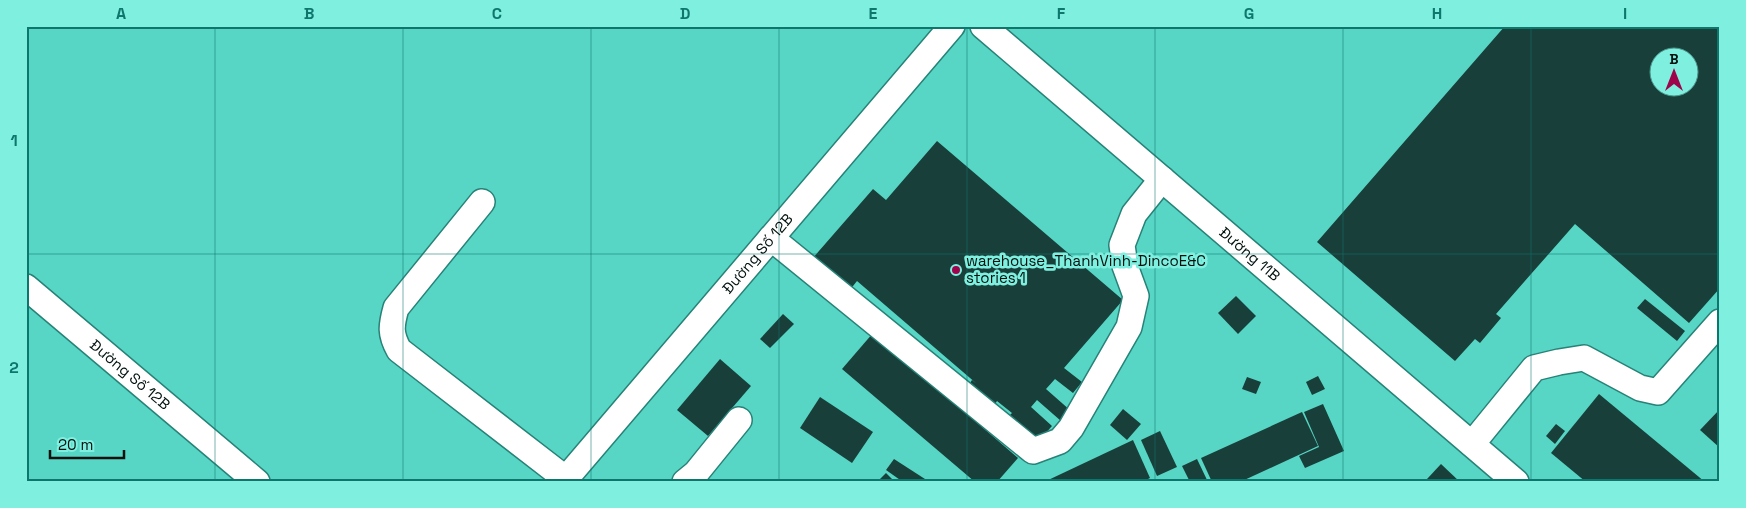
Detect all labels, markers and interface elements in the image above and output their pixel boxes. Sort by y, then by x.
text: A [116,3,126,24]
text: B [304,3,314,24]
text: C [492,3,502,24]
text: D [680,3,690,24]
text: E [869,3,878,24]
text: F [1057,3,1066,24]
text: G [1244,3,1254,24]
text: H [1432,3,1442,24]
text: I [1623,3,1627,24]
north arrow [1648,48,1698,98]
text: B [1669,50,1679,68]
text: 1 [10,130,18,151]
street label: Đường Số 12B [718,209,797,297]
street label: Đường 11B [1216,222,1284,285]
place label: warehouse_ThanhVinh-DincoE&C stories 1 [966,251,1206,287]
marker: warehouse_ThanhVinh-DincoE&C stories 1 [950,264,962,276]
street label: Đường Số 12B [86,335,174,414]
text: 2 [9,357,19,378]
scale bar [50,428,124,460]
text: 20 m [58,435,93,454]

